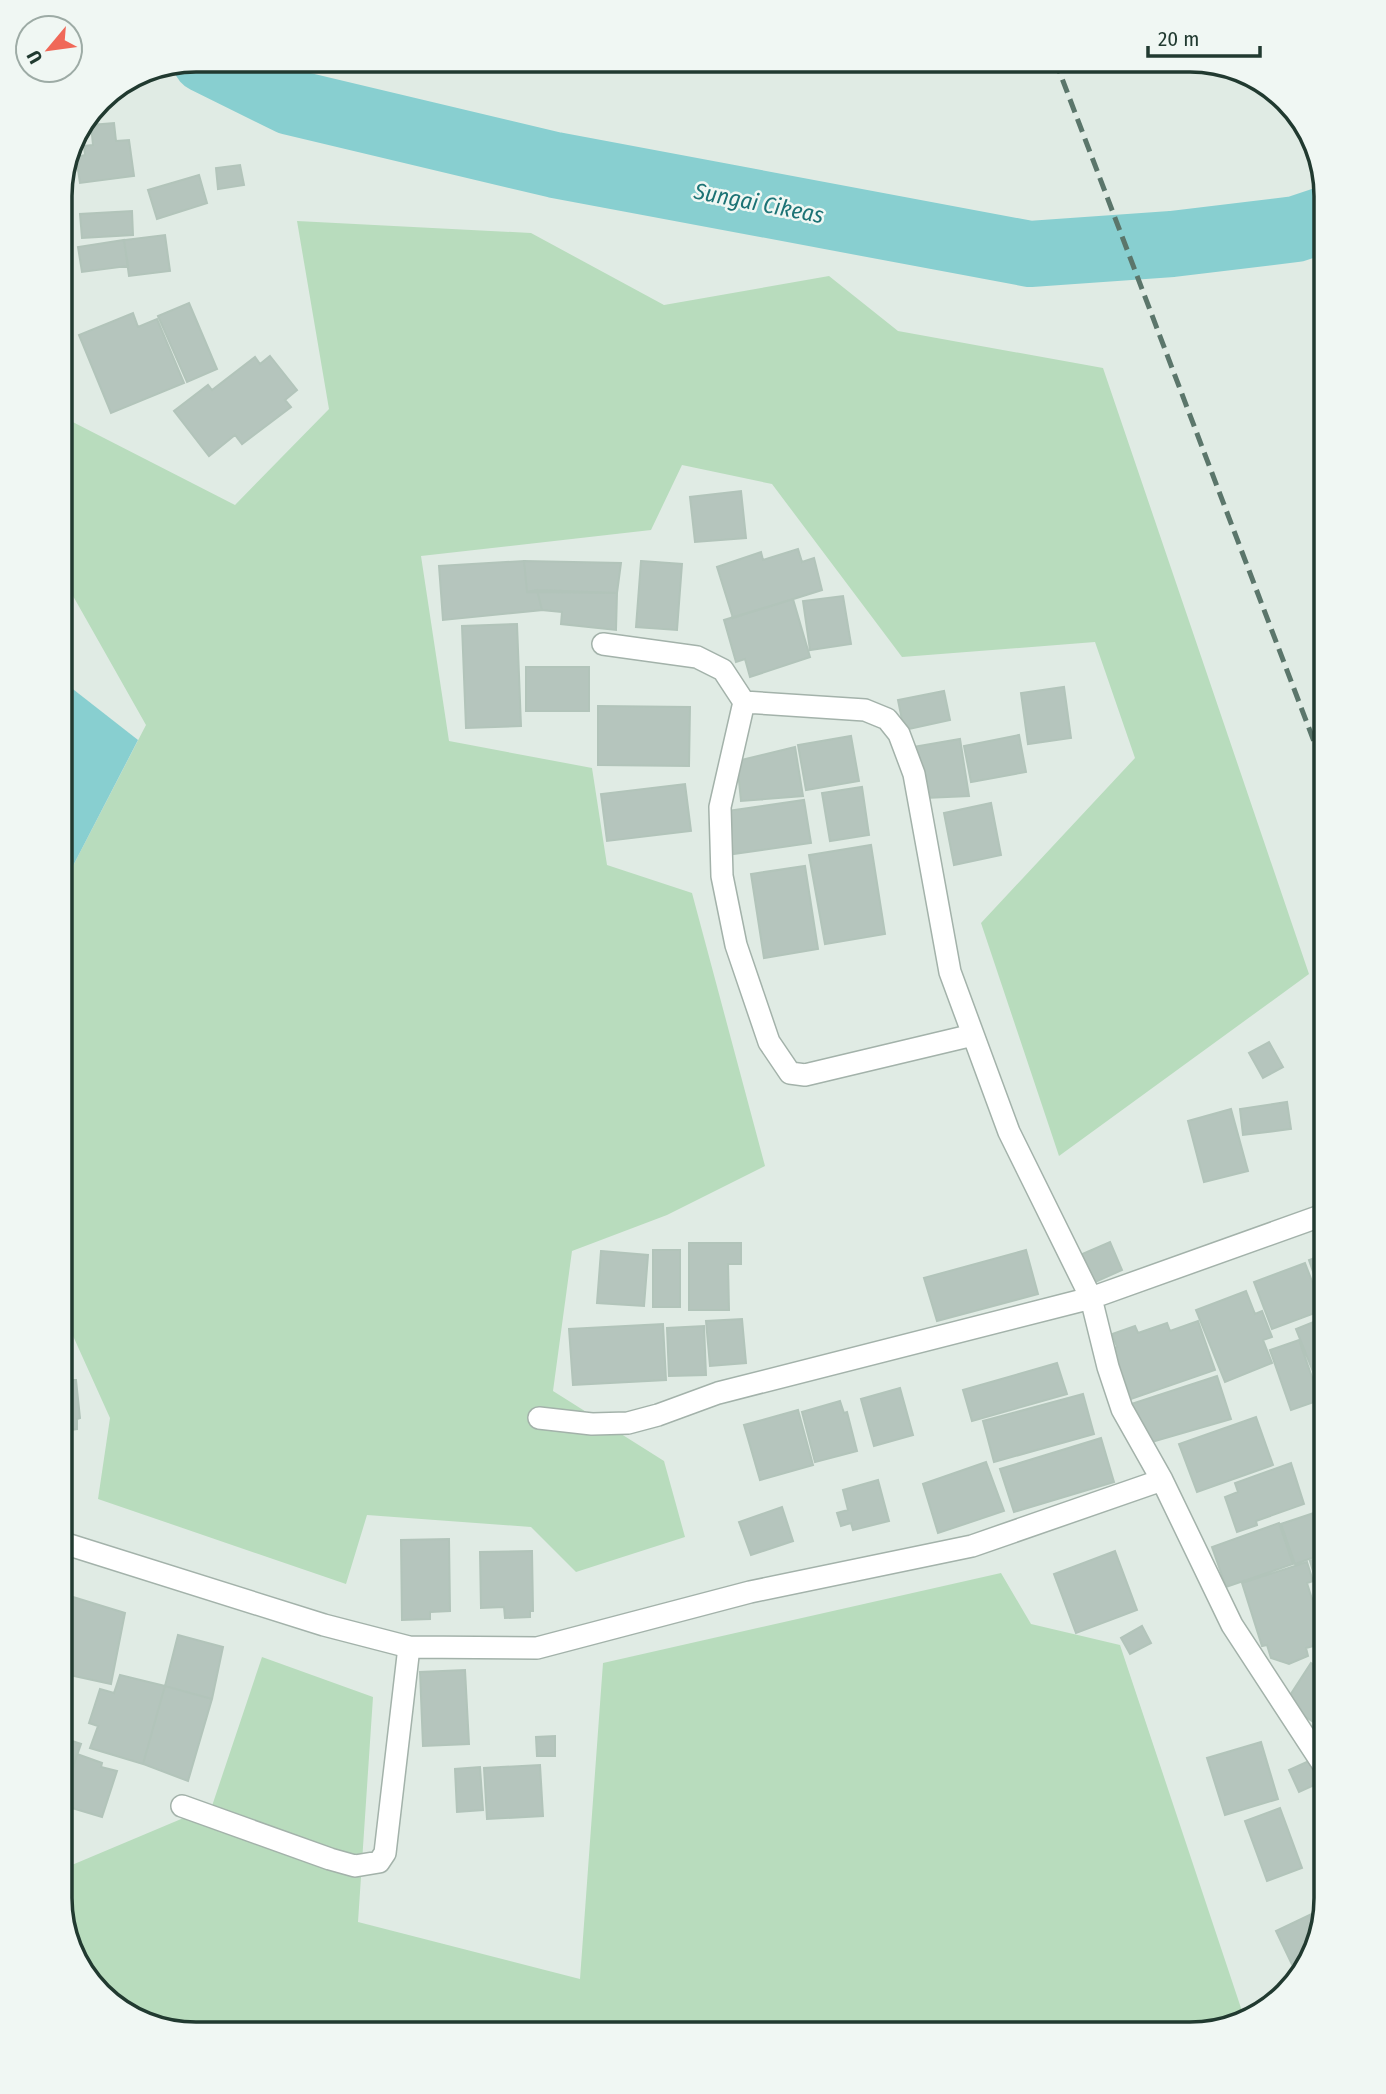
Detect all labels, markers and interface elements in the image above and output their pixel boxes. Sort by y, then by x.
north arrow [14,14,84,84]
scale bar [1148,14,1260,58]
text: 20 m [1158,26,1199,52]
text: U [22,47,47,67]
water label: Sungai Cikeas [691,177,826,229]

